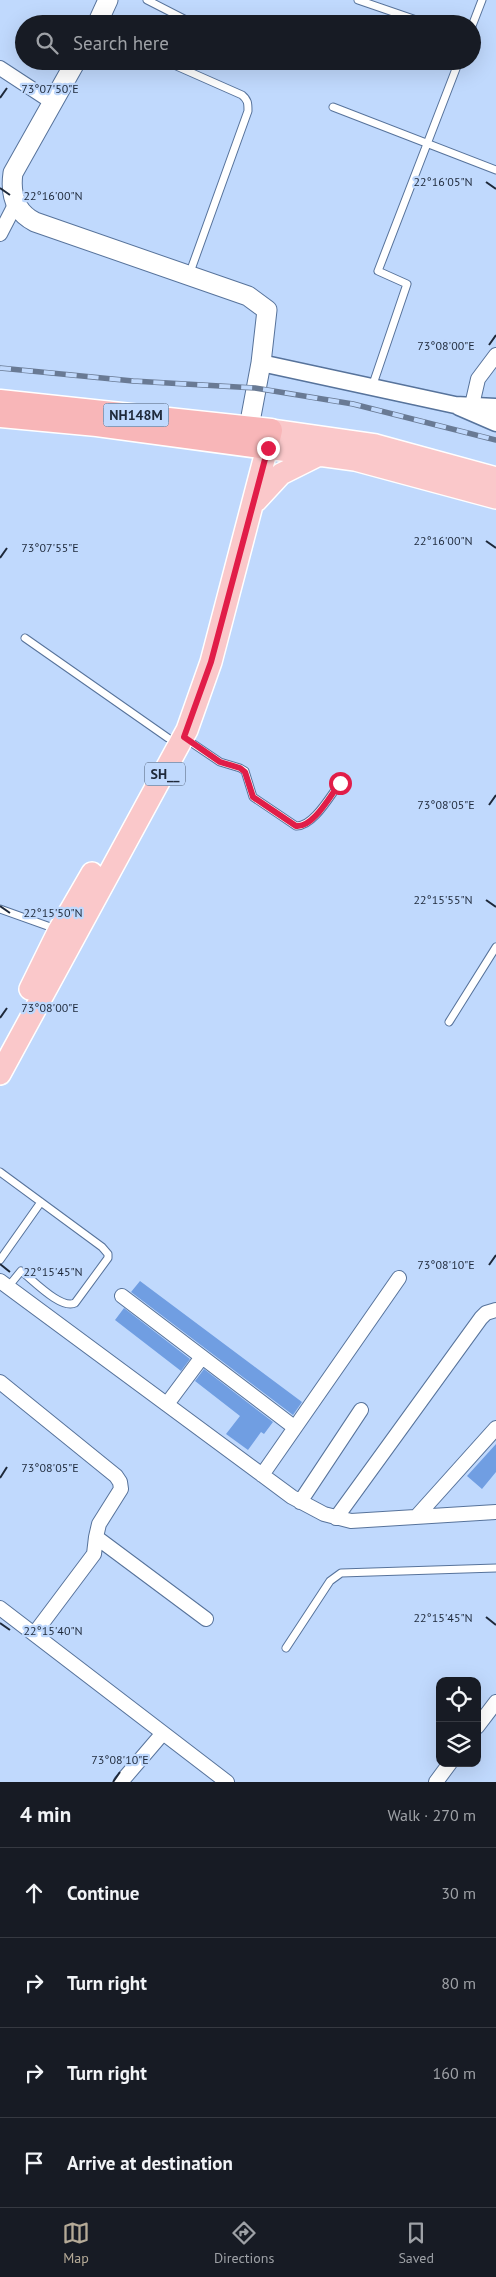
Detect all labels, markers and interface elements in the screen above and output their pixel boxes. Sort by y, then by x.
search box [15,15,481,70]
icon: search [33,29,61,57]
text: Search here [73,31,169,55]
text: 73°07'50"E [21,81,79,96]
text: 22°16'05"N [413,174,473,189]
text: 22°16'00"N [23,188,83,203]
text: 73°08'00"E [417,338,475,353]
road number: NH148M [104,404,168,426]
route end [257,437,280,460]
text: 22°16'00"N [413,533,473,548]
text: 73°07'55"E [21,540,79,555]
road number: SH__ [145,762,185,786]
route start [329,772,352,795]
text: 73°08'05"E [417,797,475,812]
text: 22°15'55"N [413,892,473,907]
text: 22°15'50"N [23,905,83,920]
text: 73°08'00"E [21,1000,79,1015]
text: 73°08'10"E [417,1257,475,1272]
text: 22°15'45"N [23,1264,83,1279]
text: 73°08'05"E [21,1460,79,1475]
text: 22°15'45"N [413,1610,473,1625]
text: 22°15'40"N [23,1623,83,1638]
map controls [436,1677,481,1767]
button: locate [436,1677,481,1722]
button: layers [436,1722,481,1767]
text: 73°08'10"E [91,1752,149,1767]
text: 4 min [20,1801,71,1828]
text: Walk · 270 m [387,1805,476,1825]
icon: ahead [20,1879,48,1907]
text: Continue [67,1881,139,1905]
text: 30 m [441,1883,476,1903]
icon: right [20,1969,48,1997]
text: Turn right [67,1971,147,1995]
text: 80 m [441,1973,476,1993]
icon: right [20,2059,48,2087]
text: Turn right [67,2061,147,2085]
text: 160 m [433,2063,476,2083]
icon: arrive [20,2149,48,2177]
text: Arrive at destination [67,2151,233,2175]
tab: Map [62,2219,90,2267]
tab: Directions [214,2219,274,2267]
tab: Saved [398,2219,434,2267]

